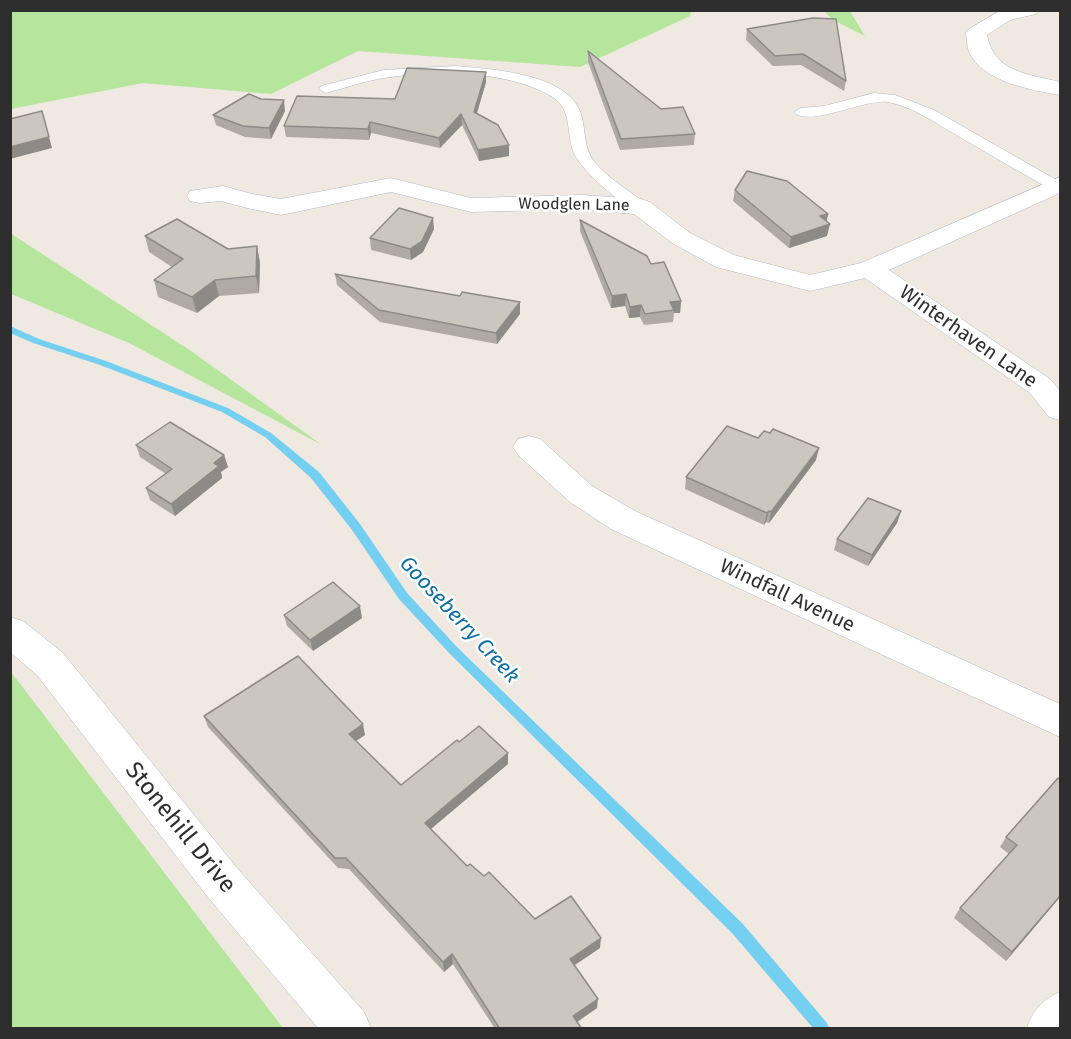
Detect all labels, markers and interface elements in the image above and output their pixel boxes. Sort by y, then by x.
street label: Woodglen Lane [518,194,630,216]
street label: Winterhaven Lane [894,281,1042,393]
water label: Gooseberry Creek [394,551,524,689]
street label: Windfall Avenue [716,554,858,638]
street label: Stonehill Drive [118,757,242,899]

